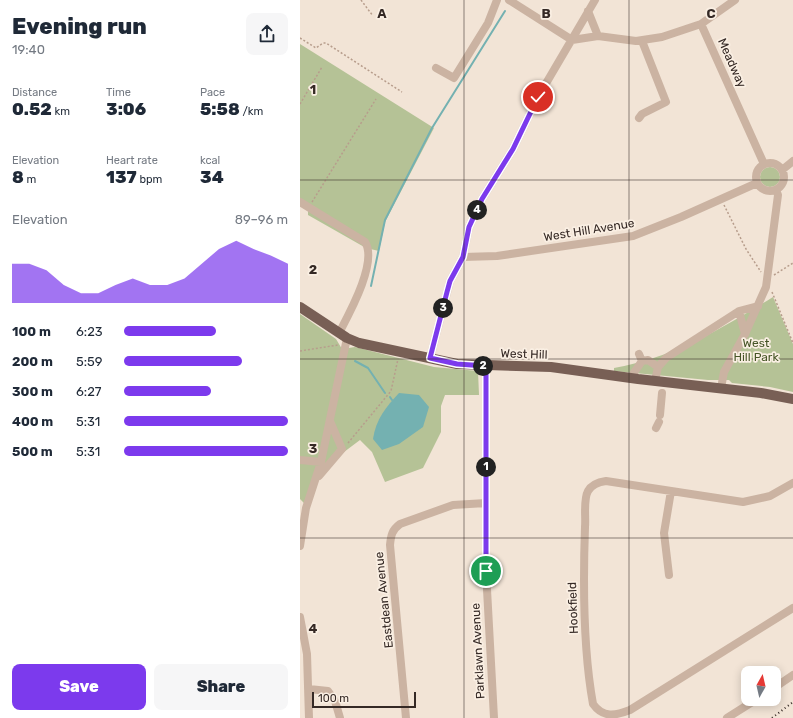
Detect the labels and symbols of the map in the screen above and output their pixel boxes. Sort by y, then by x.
text: A [377,6,387,21]
text: B [541,6,551,21]
text: C [706,6,716,21]
street label: Meadway [715,36,749,90]
pin [521,80,555,114]
text: 1 [310,82,316,97]
pin: 4 [467,200,487,220]
street label: West Hill Avenue [543,216,636,244]
text: 2 [309,262,317,277]
pin: 3 [433,298,453,318]
park label: West Hill Park [733,336,779,364]
street label: West Hill [500,346,548,362]
pin: 2 [473,356,493,376]
text: 3 [309,441,318,456]
pin: 1 [476,457,496,477]
street label: Eastdean Avenue [372,551,396,649]
pin [469,554,503,588]
street label: Hookfield [565,582,581,634]
street label: Parklawn Avenue [468,602,488,699]
text: 4 [309,621,318,636]
north arrow [741,666,781,706]
scale bar [312,690,416,709]

